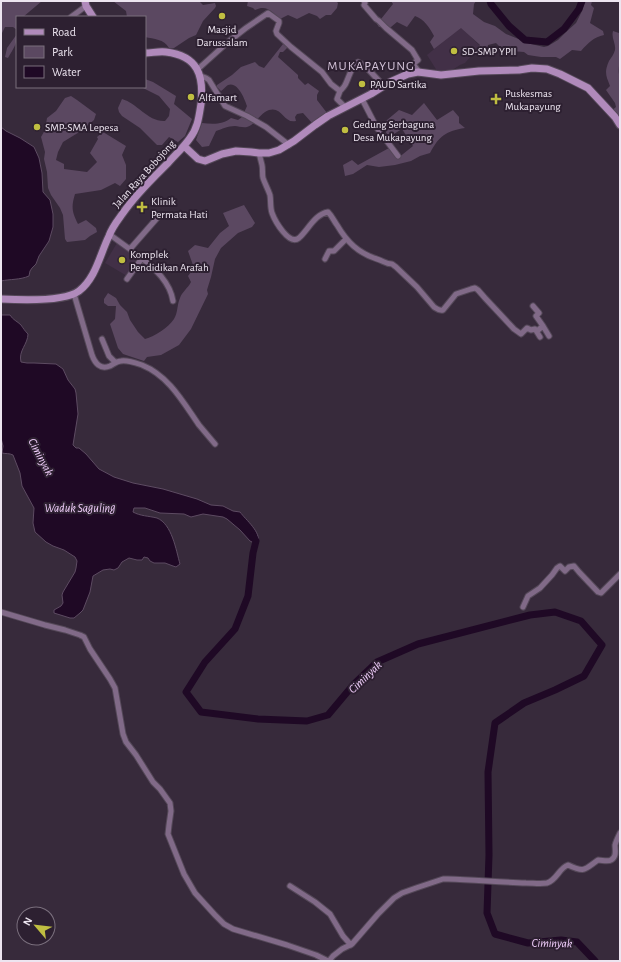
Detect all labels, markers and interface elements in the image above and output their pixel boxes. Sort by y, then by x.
marker: Masjid Darussalam [217,11,227,21]
legend [16,16,146,88]
place label: Masjid Darussalam [197,24,248,48]
text: Road [52,26,76,38]
text: Park [52,46,73,58]
marker: SD-SMP YPII [449,46,459,56]
place label: SD-SMP YPII [462,46,517,57]
district label: MUKAPAYUNG [327,60,415,73]
text: Water [52,66,81,78]
marker: PAUD Sartika [357,79,367,89]
place label: PAUD Sartika [370,79,427,90]
place label: Puskesmas Mukapayung [505,88,561,112]
marker: Alfamart [186,92,196,102]
place label: Alfamart [199,92,238,103]
marker: Puskesmas Mukapayung [490,93,502,105]
place label: Gedung Serbaguna Desa Mukapayung [353,119,434,143]
marker: SMP-SMA Lepesa [32,122,42,132]
place label: SMP-SMA Lepesa [45,122,119,133]
marker: Gedung Serbaguna Desa Mukapayung [340,125,350,135]
street label: Jalan Raya Bobojong [111,137,178,210]
place label: Klinik Permata Hati [151,196,208,220]
marker: Klinik Permata Hati [136,201,148,213]
place label: Komplek Pendidikan Arafah [130,249,209,273]
marker: Komplek Pendidikan Arafah [117,255,127,265]
water label: Ciminyak [26,436,56,478]
water label: Waduk Saguling [45,502,115,514]
water label: Ciminyak [346,658,384,695]
north arrow [16,906,56,946]
text: N [21,916,34,928]
water label: Ciminyak [531,937,573,949]

